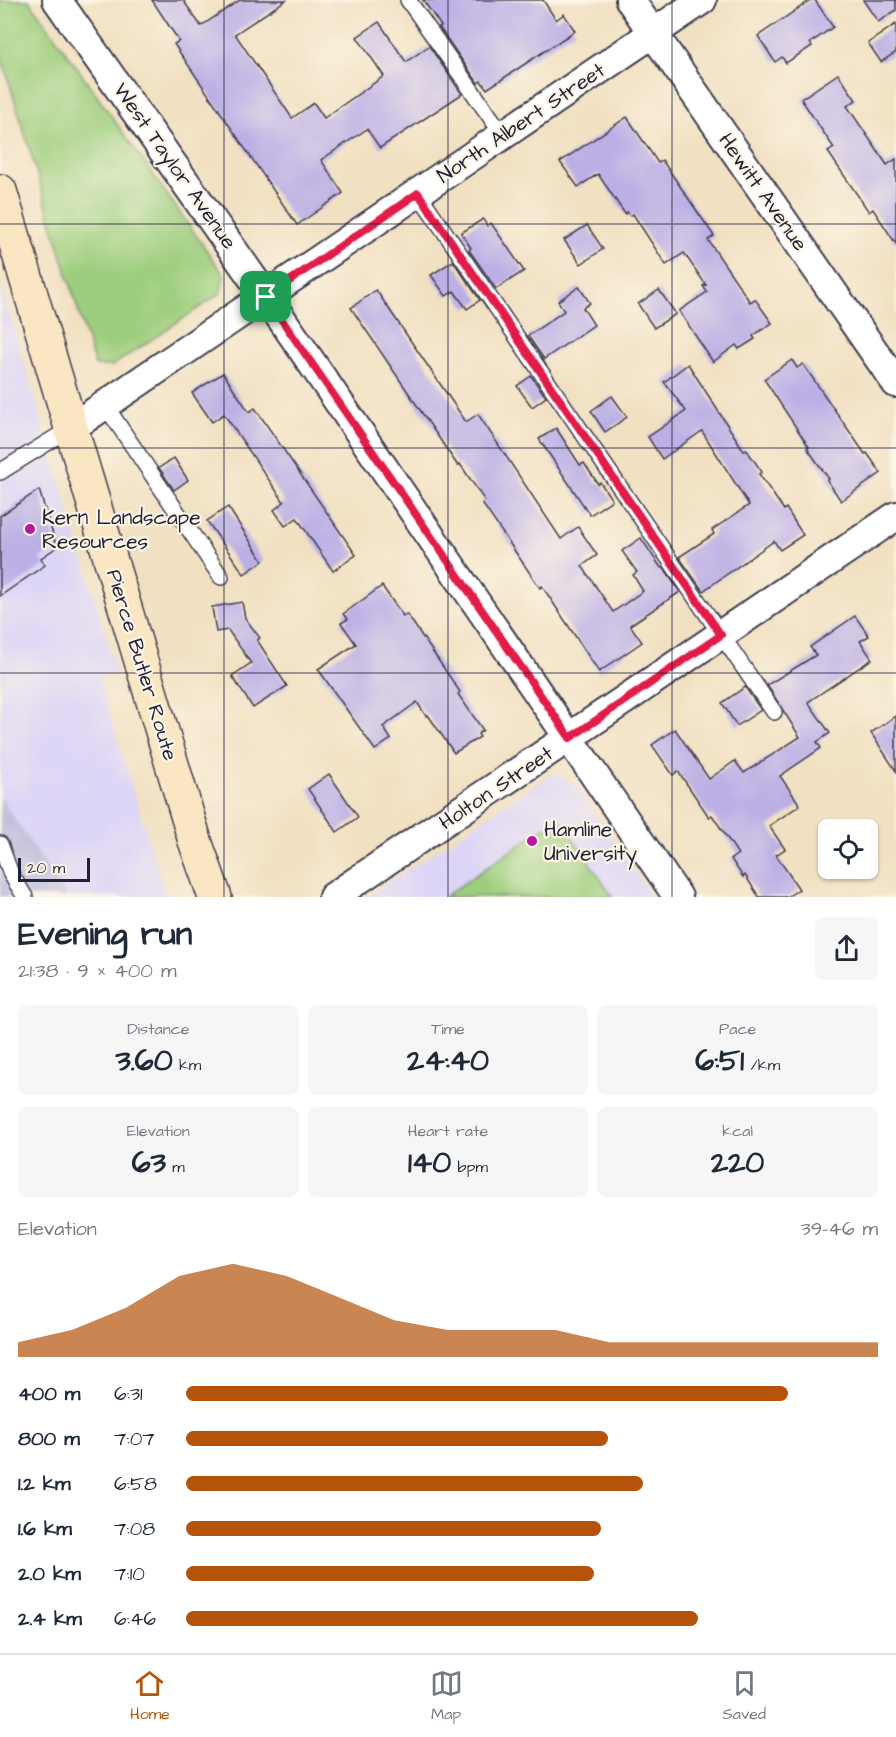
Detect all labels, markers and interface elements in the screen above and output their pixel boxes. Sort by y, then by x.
street label: North Albert Street [431,56,611,190]
street label: West Taylor Avenue [105,77,243,256]
street label: Hewitt Avenue [712,127,814,257]
pin [240,271,291,322]
icon: arrive [249,280,282,313]
place label: Kern Landscape Resources [42,503,201,556]
marker: Kern Landscape Resources [23,522,37,536]
street label: Pierce Butler Route [99,566,185,764]
street label: Holton Street [433,739,559,837]
place label: Hamline University [544,815,638,870]
map controls [818,819,878,879]
button: locate [818,819,878,879]
marker: Hamline University [525,834,539,848]
scale bar [18,855,90,882]
text: 20 m [27,857,65,879]
text: Evening run [18,911,192,957]
button: share [815,917,878,980]
text: 21:38 · 9 × 400 m [18,957,177,985]
text: Distance [127,1018,189,1040]
text: Time [431,1018,465,1040]
text: Pace [719,1018,756,1040]
text: 3.60 [115,1040,173,1082]
text: 24:40 [407,1040,489,1082]
text: 6:51 [695,1040,744,1082]
text: km [173,1054,201,1076]
text: /km [744,1054,780,1076]
text: Elevation [127,1120,190,1142]
text: Heart rate [408,1120,488,1142]
text: kcal [722,1120,753,1142]
text: 63 [132,1142,166,1184]
text: 140 [408,1142,451,1184]
text: 220 [711,1142,764,1184]
text: m [166,1156,185,1178]
text: bpm [451,1156,488,1178]
text: Elevation [18,1215,97,1243]
text: 39–46 m [801,1215,878,1243]
text: 400 m [18,1380,80,1408]
text: 6:31 [114,1380,143,1408]
text: 800 m [18,1425,80,1453]
text: 7:07 [114,1425,155,1453]
text: 1.2 km [18,1470,71,1498]
text: 6:58 [114,1470,157,1498]
text: 1.6 km [18,1515,72,1543]
text: 7:08 [114,1515,155,1543]
text: 2.0 km [18,1560,81,1588]
text: 7:10 [114,1560,145,1588]
text: 2.4 km [18,1605,82,1633]
text: 6:46 [114,1605,156,1633]
tab: Home [130,1667,170,1725]
tab: Map [430,1667,463,1725]
tab: Saved [722,1667,766,1725]

